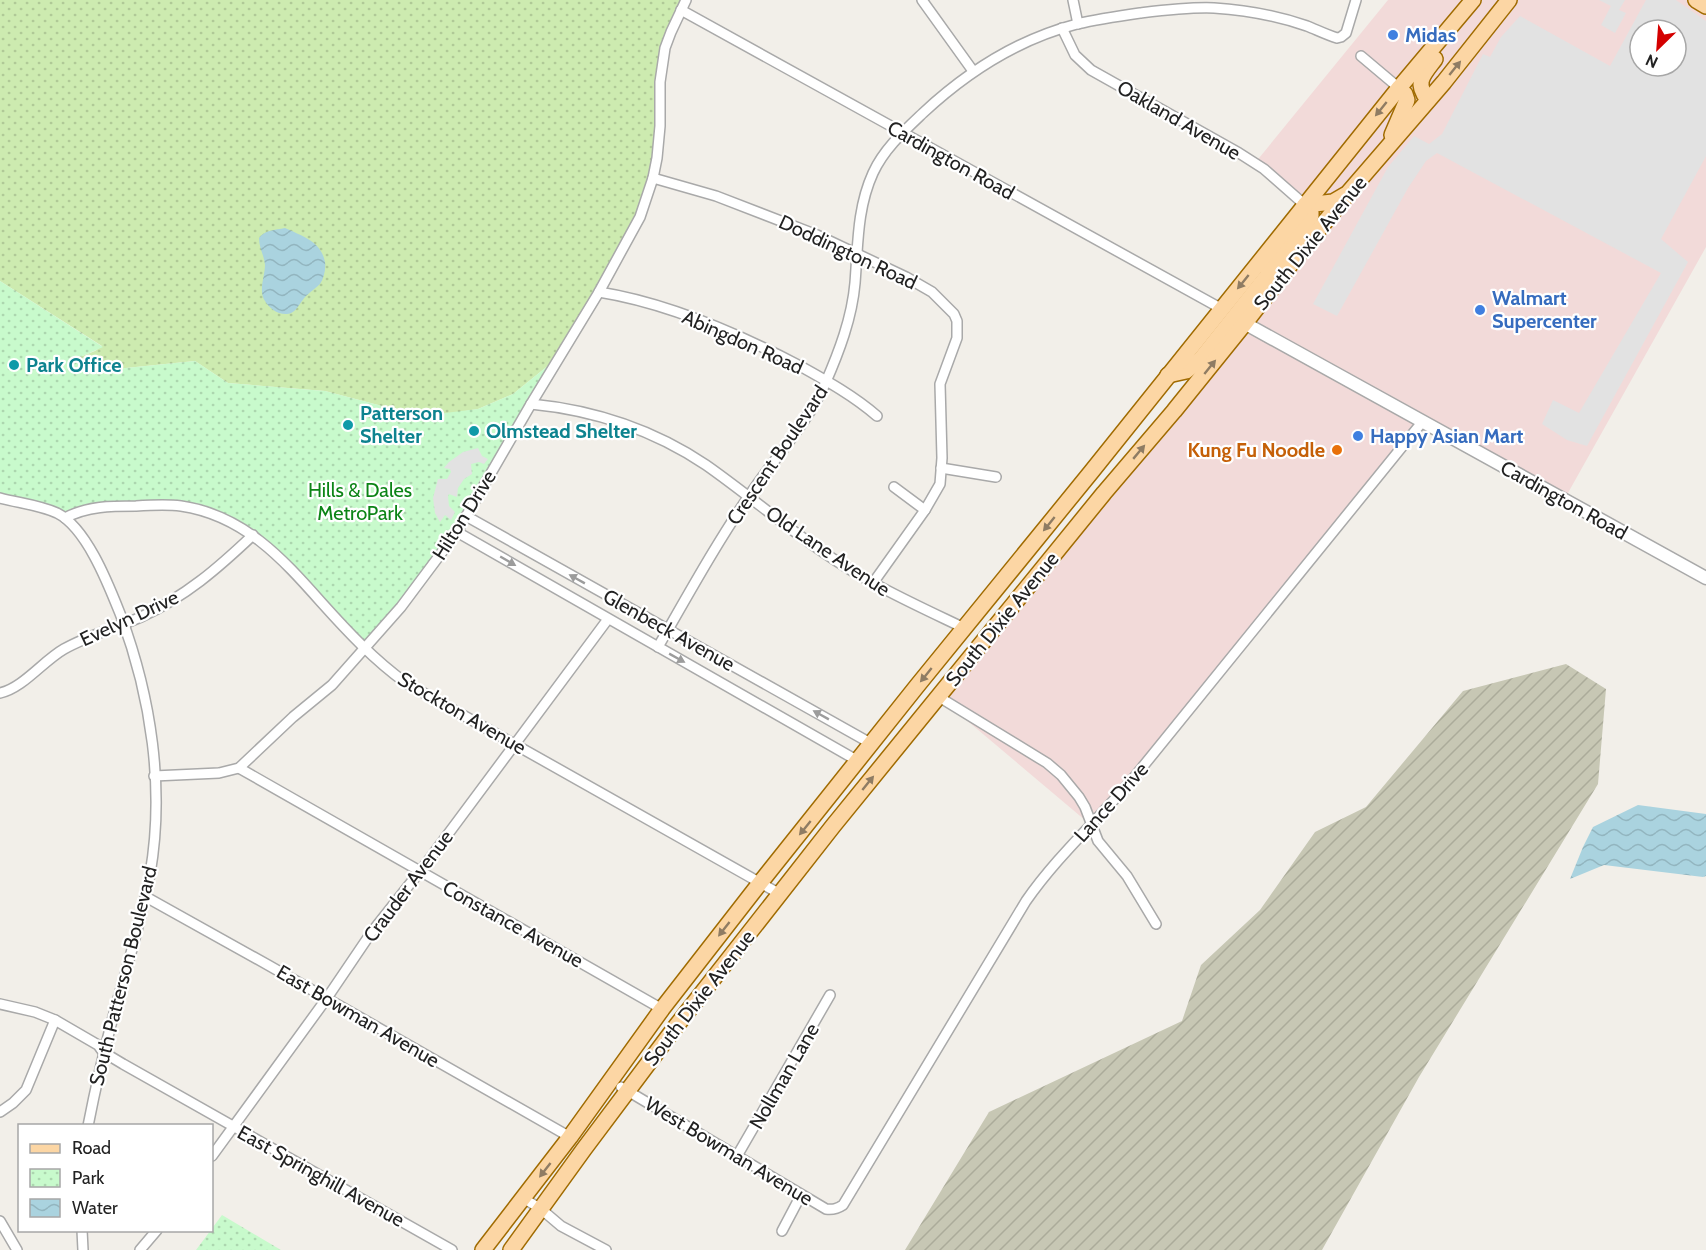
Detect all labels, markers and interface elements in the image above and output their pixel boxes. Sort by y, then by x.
north arrow [1628,18,1688,78]
place label: Midas [1405,23,1456,47]
marker: Midas [1386,28,1400,42]
text: N [1643,50,1661,72]
one-way arrow [1449,60,1462,76]
street label: Oakland Avenue [1113,75,1245,165]
one-way arrow [1375,101,1388,117]
street label: Cardington Road [883,115,1019,205]
street label: South Dixie Avenue [1249,171,1371,315]
street label: Doddington Road [775,209,921,295]
one-way arrow [1238,275,1250,290]
place label: Walmart Supercenter [1492,286,1597,333]
marker: Walmart Supercenter [1473,303,1487,317]
street label: Abingdon Road [679,305,807,379]
place label: Park Office [26,353,121,377]
marker: Park Office [7,358,21,372]
one-way arrow [1203,359,1216,375]
street label: Crescent Boulevard [722,381,832,529]
place label: Patterson Shelter [360,401,443,448]
marker: Patterson Shelter [341,418,355,432]
place label: Olmstead Shelter [486,419,637,443]
marker: Olmstead Shelter [467,424,481,438]
place label: Happy Asian Mart [1370,424,1524,448]
marker: Happy Asian Mart [1351,429,1365,443]
place label: Kung Fu Noodle [1188,438,1325,462]
marker: Kung Fu Noodle [1330,443,1344,457]
one-way arrow [1133,444,1146,460]
street label: Cardington Road [1496,455,1632,545]
street label: Hilton Drive [427,466,501,564]
park label: Hills & Dales MetroPark [308,478,412,525]
street label: Old Lane Avenue [761,501,895,601]
one-way arrow [1043,516,1056,531]
street label: South Dixie Avenue [941,547,1063,691]
one-way arrow [499,556,516,566]
one-way arrow [569,573,585,584]
street label: Glenbeck Avenue [599,584,739,676]
street label: Evelyn Drive [76,585,182,651]
one-way arrow [669,653,686,663]
street label: Stockton Avenue [394,667,530,759]
one-way arrow [919,667,932,683]
one-way arrow [812,710,829,720]
street label: Lance Drive [1069,757,1153,847]
one-way arrow [861,776,874,791]
one-way arrow [799,820,811,835]
street label: Crauder Avenue [358,825,458,947]
street label: South Patterson Boulevard [84,864,162,1088]
street label: Constance Avenue [438,875,588,973]
one-way arrow [719,922,731,937]
street label: South Dixie Avenue [639,925,759,1071]
street label: East Bowman Avenue [272,960,444,1072]
street label: Nollman Lane [744,1019,824,1133]
street label: West Bowman Avenue [641,1091,817,1211]
street label: East Springhill Avenue [233,1120,409,1232]
legend [18,1124,213,1232]
text: Road [72,1137,111,1159]
one-way arrow [539,1161,551,1177]
text: Park [72,1167,105,1189]
text: Water [72,1197,118,1219]

